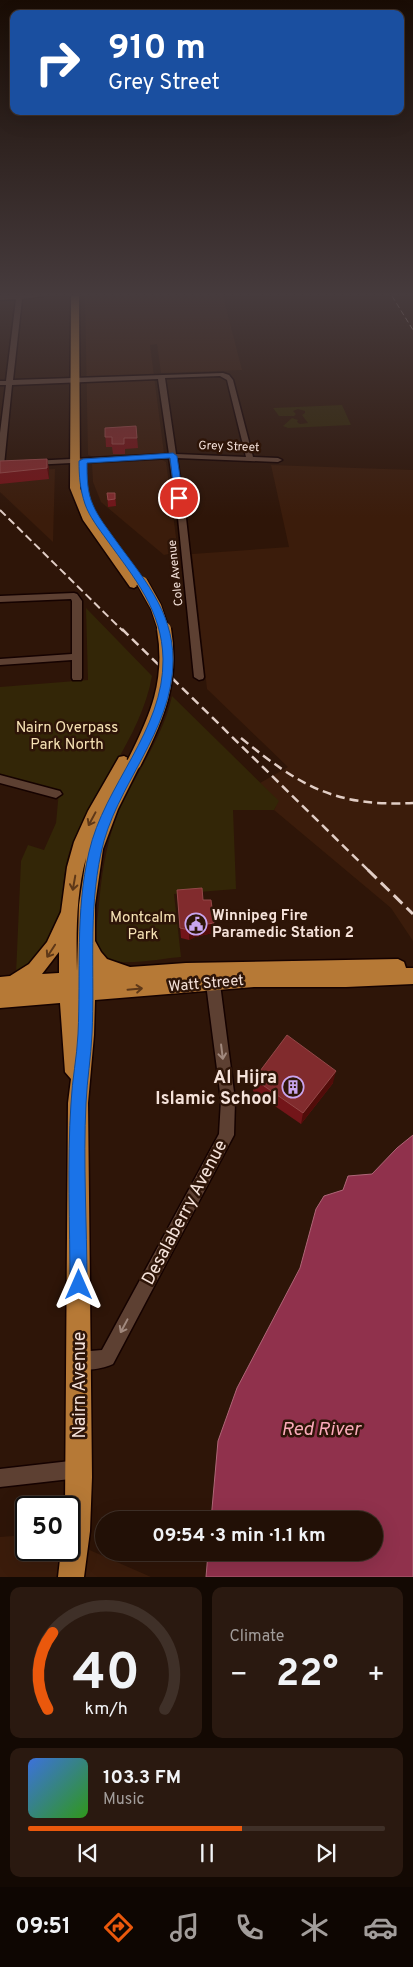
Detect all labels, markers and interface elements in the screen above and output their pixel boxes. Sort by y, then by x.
text: 910 m [108,27,206,71]
icon: right [25,30,90,95]
text: Grey Street [108,70,220,97]
street label: Grey Street [198,438,260,456]
pin [158,477,200,519]
icon: arrive [165,484,193,512]
street label: Cole Avenue [165,539,187,607]
park label: Nairn Overpass Park North [16,719,118,755]
one-way arrow [87,811,97,826]
one-way arrow [68,875,78,891]
place label: Winnipeg Fire Paramedic Station 2 [212,907,354,943]
park label: Montcalm Park [110,909,176,945]
public building icon: Winnipeg Fire Paramedic Station 2 [184,912,208,936]
one-way arrow [46,944,56,958]
street label: Watt Street [168,972,245,997]
one-way arrow [126,984,142,994]
one-way arrow [217,1043,227,1059]
place label: Al Hijra Islamic School [155,1067,277,1111]
building icon: Al Hijra Islamic School [281,1075,305,1099]
street label: Desalaberry Avenue [137,1136,233,1289]
position arrow [52,1258,104,1310]
one-way arrow [119,1318,128,1333]
street label: Nairn Avenue [69,1332,92,1438]
water label: Red River [281,1418,362,1442]
speed limit sign: 50 [15,1496,80,1561]
text: 09:54 · 3 min · 1.1 km [152,1524,326,1548]
text: Climate [230,1627,284,1647]
text: 40 [72,1642,140,1708]
text: 22° [276,1651,338,1700]
text: − [230,1658,248,1694]
text: + [367,1658,385,1694]
text: km/h [84,1698,127,1721]
text: 103.3 FM [103,1766,181,1790]
text: Music [103,1790,144,1810]
icon: previous [74,1839,102,1867]
icon: pause [193,1839,221,1867]
icon: next [312,1839,340,1867]
icon: directions [101,1910,136,1945]
icon: music [167,1910,202,1945]
icon: phone [232,1910,267,1945]
icon: climate [297,1910,332,1945]
icon: car [363,1910,398,1945]
text: 09:51 [15,1914,71,1941]

